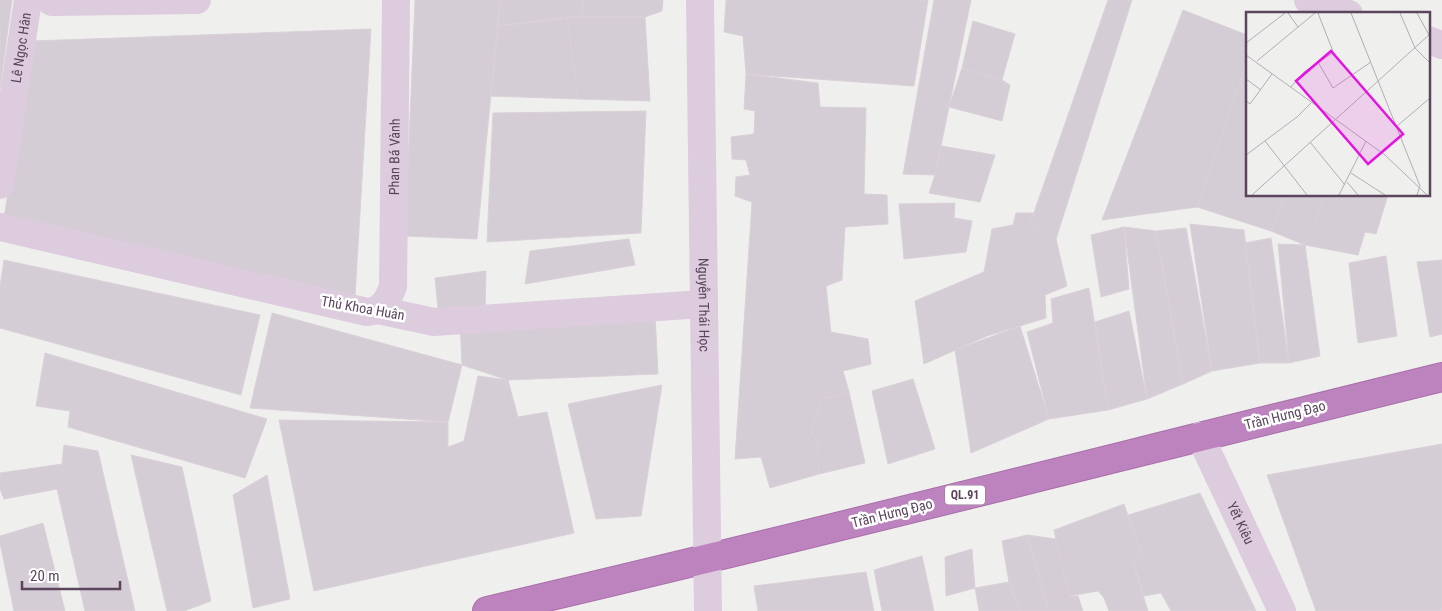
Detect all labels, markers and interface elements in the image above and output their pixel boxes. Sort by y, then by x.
street label: Lê Ngọc Hân [8,11,34,84]
inset map [1246,12,1430,196]
street label: Phan Bá Vành [386,118,403,195]
street label: Nguyễn Thái Học [695,258,713,352]
street label: Thủ Khoa Huân [320,293,406,323]
street label: Trần Hưng Đạo [1243,397,1327,433]
road number: QL.91 [945,486,985,504]
street label: Trần Hưng Đạo [850,495,934,531]
street label: Yết Kiêu [1224,499,1258,547]
scale bar [22,558,120,590]
text: 20 m [30,567,60,585]

